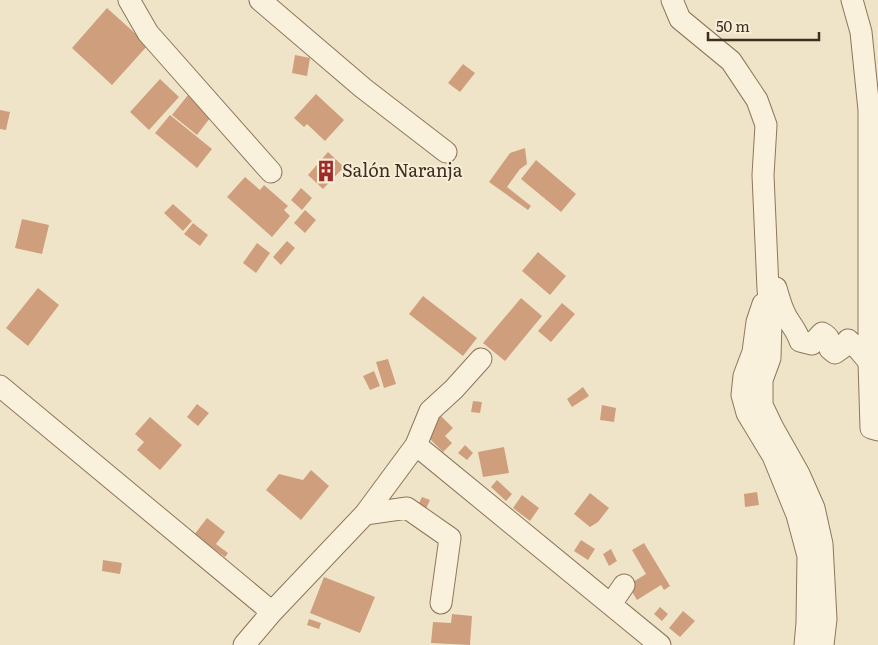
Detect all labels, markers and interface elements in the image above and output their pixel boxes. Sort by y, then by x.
scale bar [708,10,819,42]
text: 50 m [716,14,750,37]
place label: Salón Naranja [342,156,463,183]
building icon: Salón Naranja [313,158,339,184]

